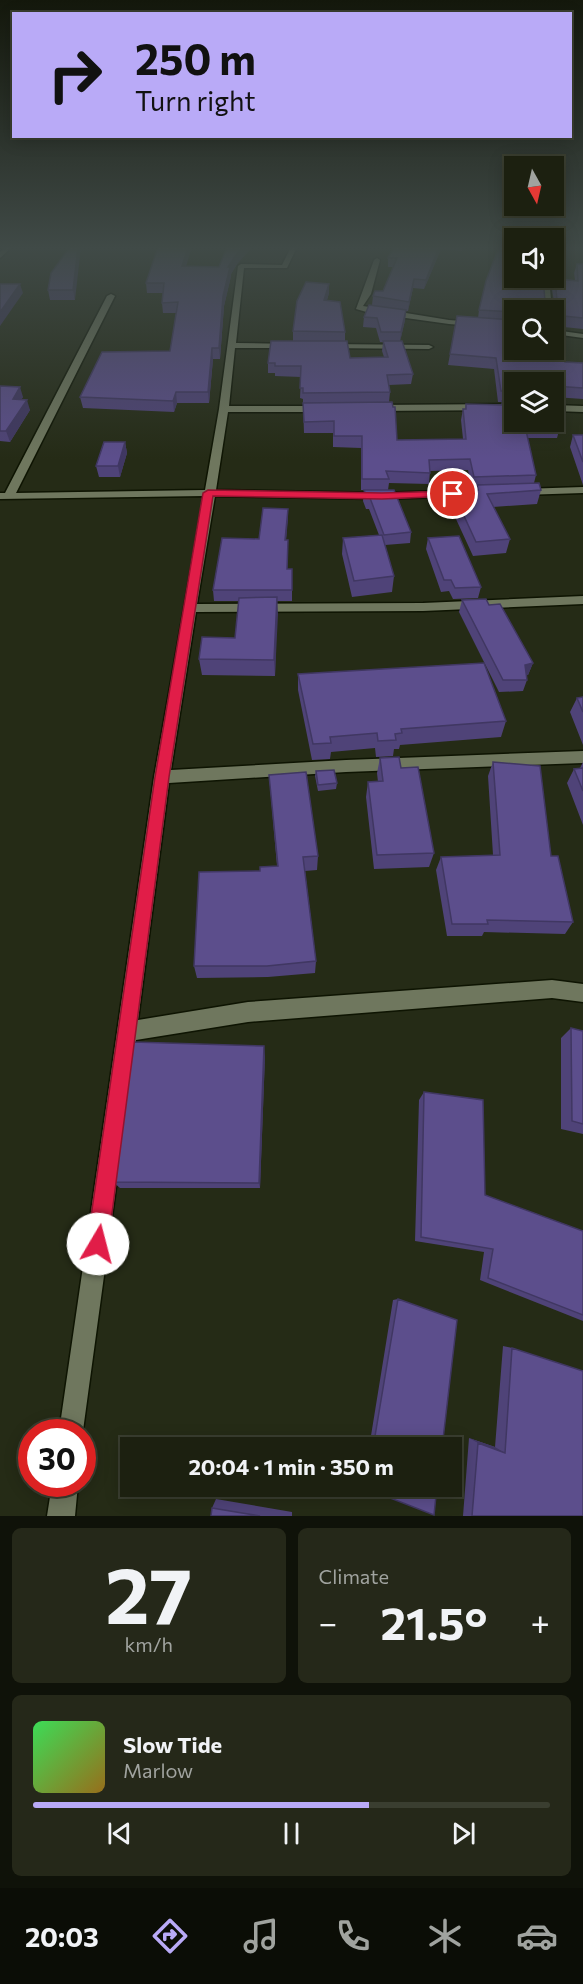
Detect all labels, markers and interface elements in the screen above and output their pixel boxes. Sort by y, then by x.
text: 250 m [135,32,256,84]
icon: right [36,36,114,114]
text: Turn right [135,84,255,117]
north arrow [504,156,564,216]
map controls [504,156,564,432]
button: sound [504,228,564,288]
button: search [504,300,564,360]
button: layers [504,372,564,432]
pin [427,468,478,519]
icon: arrive [436,477,469,510]
position arrow [66,1212,130,1276]
speed limit sign: 30 [18,1419,96,1497]
text: 20:04 · 1 min · 350 m [188,1453,394,1480]
text: 27 [105,1545,192,1640]
text: Climate [319,1564,389,1588]
text: 21.5° [380,1594,487,1649]
text: − [319,1601,337,1642]
text: + [531,1601,550,1642]
text: km/h [124,1632,173,1656]
text: Slow Tide [123,1731,222,1758]
text: Marlow [123,1758,193,1782]
icon: previous [103,1817,136,1850]
icon: pause [275,1817,308,1850]
icon: next [447,1817,480,1850]
icon: directions [149,1915,191,1957]
icon: music [240,1915,282,1957]
icon: phone [332,1915,374,1957]
icon: climate [424,1915,466,1957]
icon: car [516,1915,558,1957]
text: 20:03 [25,1920,99,1953]

